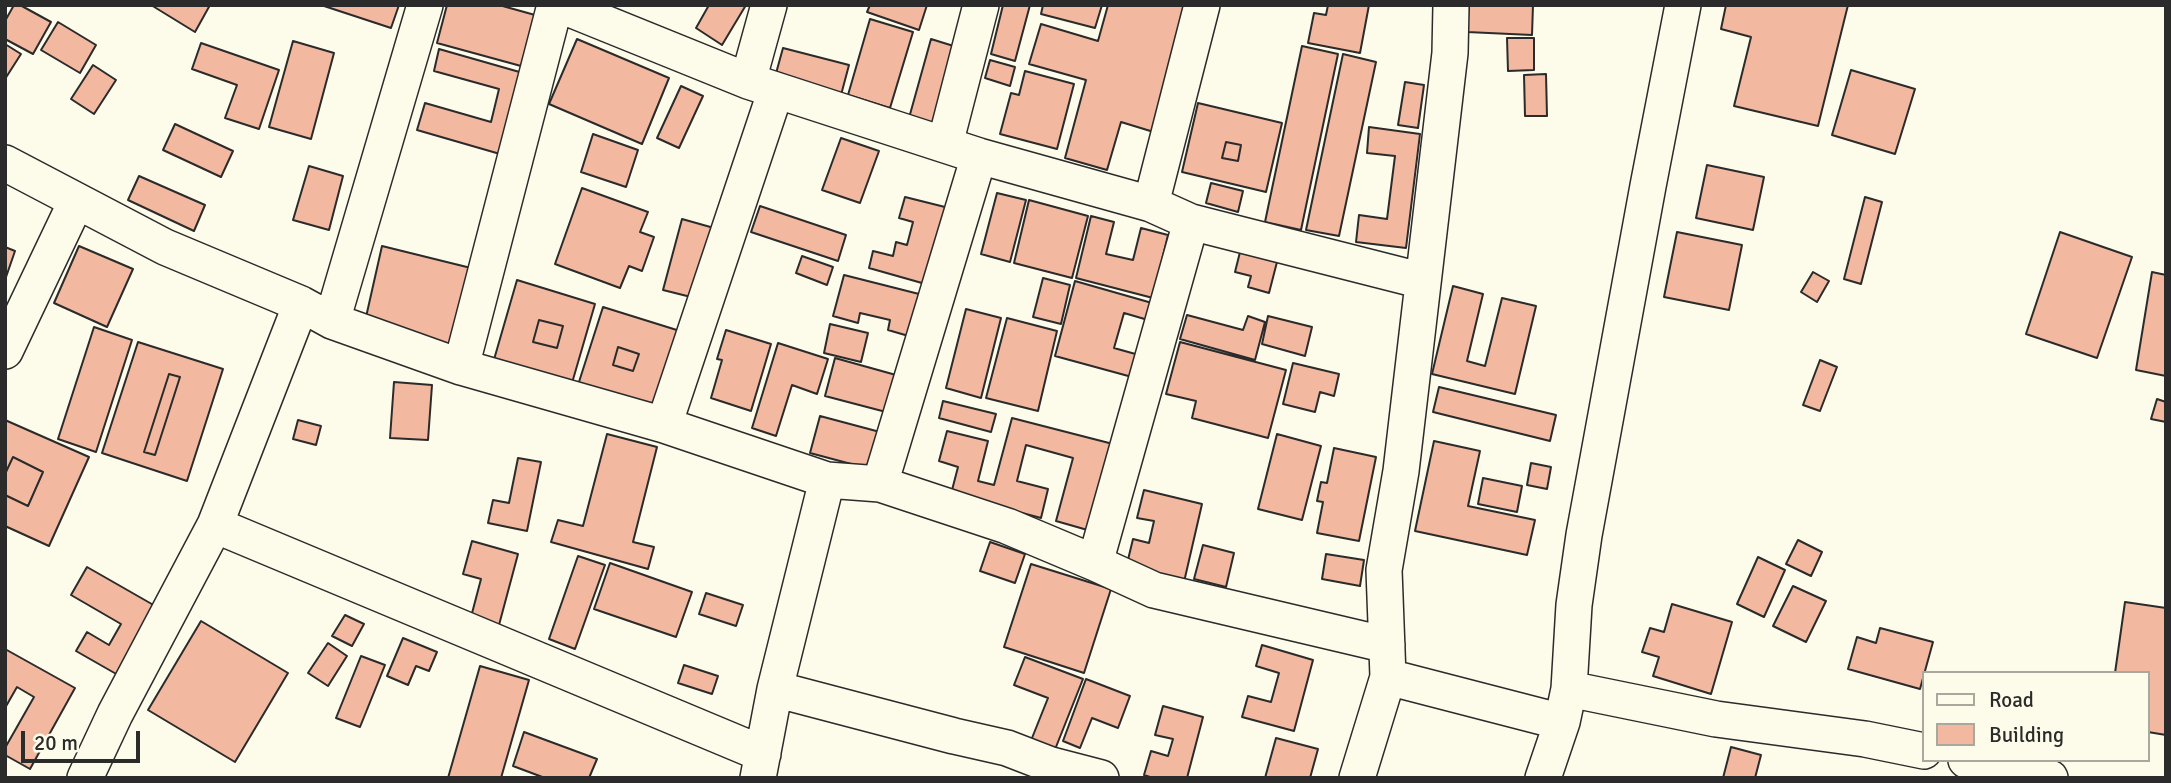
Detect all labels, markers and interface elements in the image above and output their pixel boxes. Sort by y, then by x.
legend [1923,671,2150,762]
text: Road [1989,687,2034,713]
scale bar [24,716,144,760]
text: Building [1989,722,2064,748]
text: 20 m [34,730,78,756]

